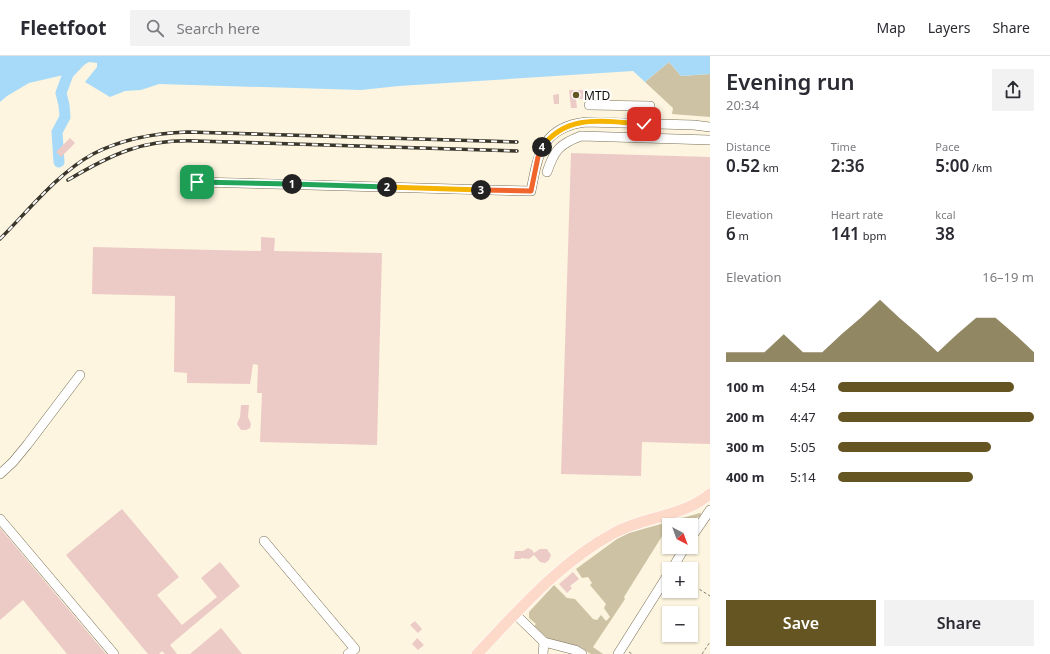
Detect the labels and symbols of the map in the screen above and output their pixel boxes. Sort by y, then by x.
place label: MTD [584,87,611,104]
marker: MTD [571,90,581,100]
pin [627,107,661,141]
pin: 4 [532,137,552,157]
pin [180,165,214,199]
pin: 1 [282,174,302,194]
pin: 2 [377,177,397,197]
pin: 3 [471,180,491,200]
north arrow [662,518,698,554]

